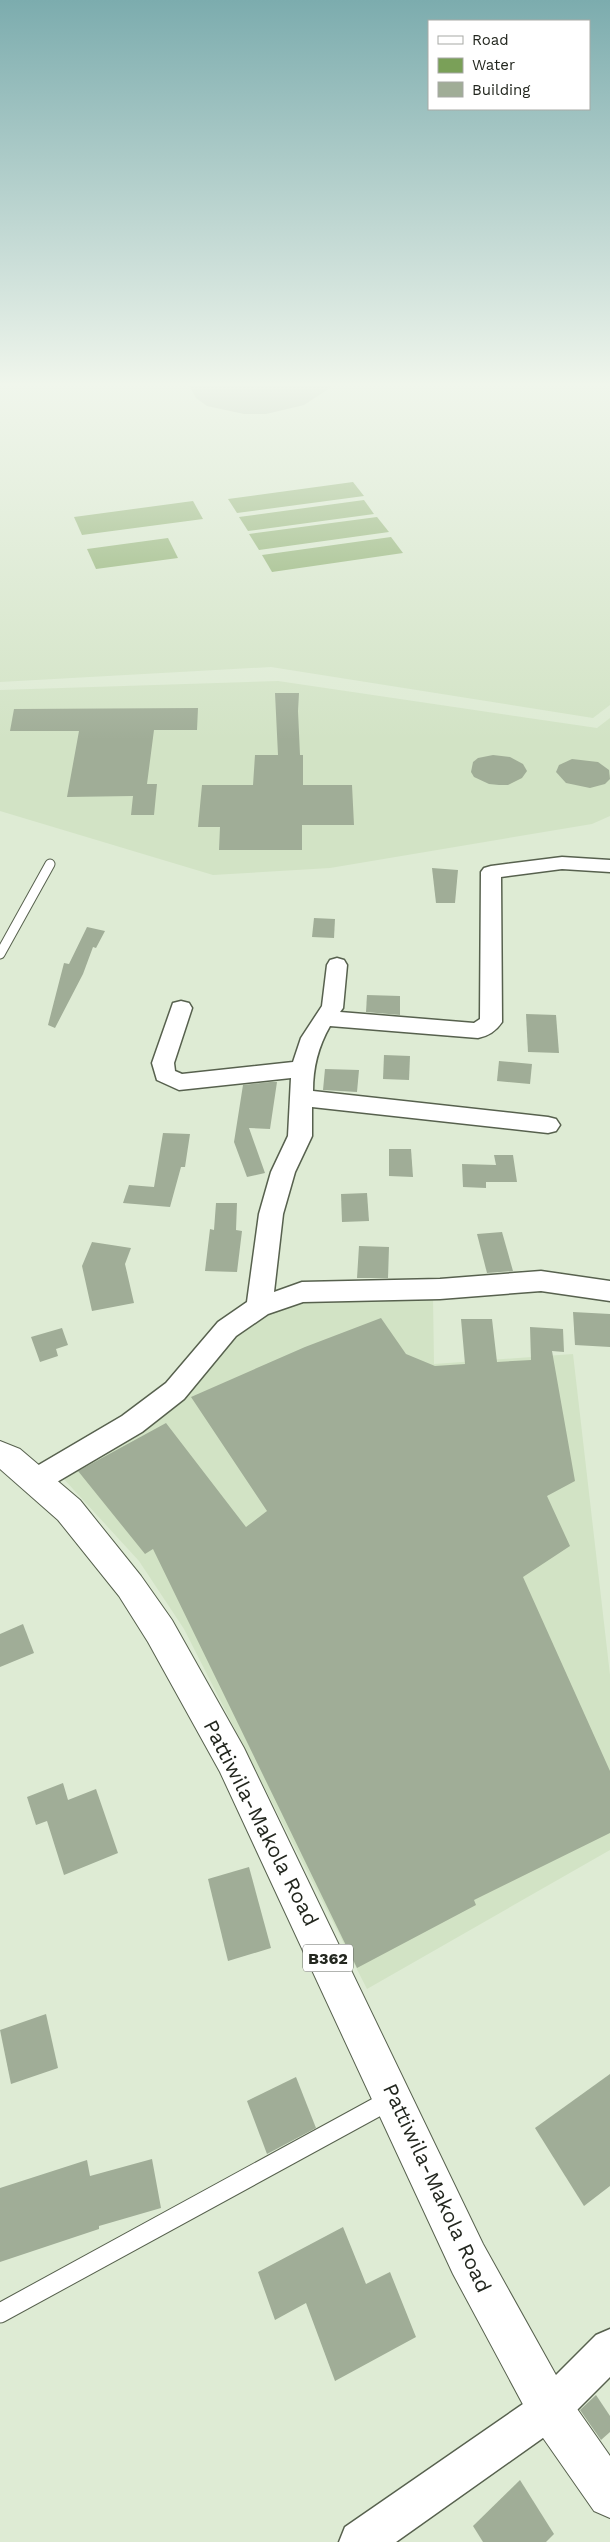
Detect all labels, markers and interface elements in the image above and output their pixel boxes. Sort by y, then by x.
legend [428,20,590,110]
text: Road [472,31,509,49]
text: Water [472,56,515,74]
text: Building [472,81,530,99]
street label: Pattiwila-Makola Road [199,1716,324,1930]
road number: B362 [303,1945,353,1972]
street label: Pattiwila-Makola Road [378,2079,497,2296]

